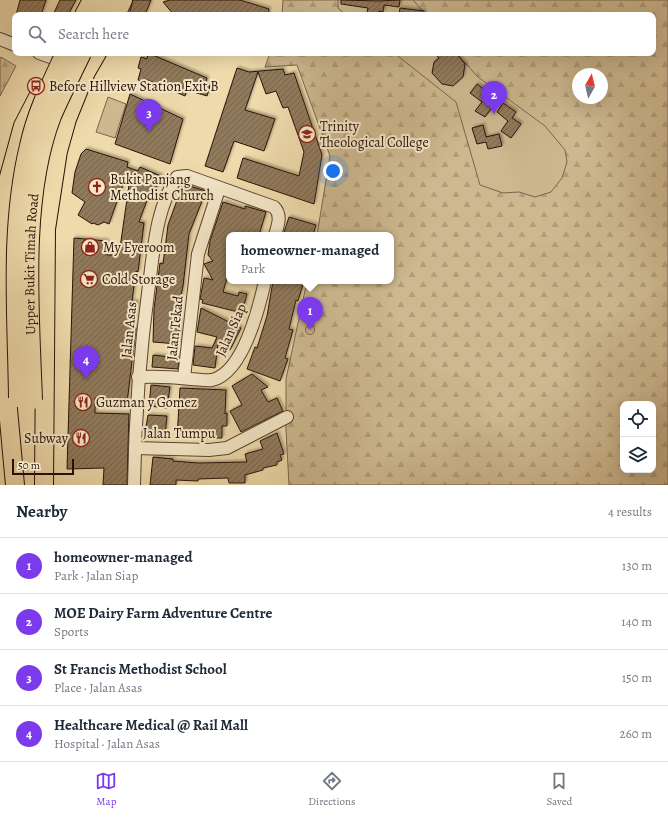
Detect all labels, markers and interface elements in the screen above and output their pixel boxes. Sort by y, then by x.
search box [12,12,656,56]
icon: search [26,23,48,45]
text: Search here [58,24,129,44]
north arrow [572,68,608,104]
bus stop icon: Before Hillview Station Exit B [26,76,46,96]
place label: Before Hillview Station Exit B [49,77,219,96]
pin: 2 [481,81,507,114]
pin: 3 [136,99,162,132]
place label: Trinity Theological College [320,117,429,152]
school or university icon: Trinity Theological College [297,124,317,144]
your location [323,161,343,181]
place label: Bukit Panjang Methodist Church [110,170,214,205]
church icon: Bukit Panjang Methodist Church [87,177,107,197]
street label: Upper Bukit Timah Road [20,192,43,335]
popup [226,232,394,284]
shop icon: My Eyeroom [80,237,100,257]
place label: My Eyeroom [103,238,175,257]
text: homeowner-managed [241,240,379,260]
text: Park [241,260,265,277]
supermarket icon: Cold Storage [79,269,99,289]
place label: Cold Storage [102,270,175,289]
street label: Jalan Tekad [162,294,188,361]
pin: 1 [297,297,323,330]
street label: Jalan Siap [211,300,251,360]
street label: Jalan Asas [117,301,141,359]
pin: 4 [73,346,99,379]
restaurant icon: Guzman y Gomez [73,392,93,412]
place label: Guzman y Gomez [96,393,197,412]
map controls [620,401,656,473]
button: locate [620,401,656,437]
street label: Jalan Tumpu [143,424,216,443]
restaurant icon: Subway [71,428,91,448]
place label: Subway [24,429,69,448]
button: layers [620,437,656,473]
scale bar [12,457,74,476]
text: 50 m [18,458,40,473]
text: Nearby [16,500,67,523]
text: 4 results [608,503,652,520]
text: homeowner-managed [54,547,193,567]
text: 1 [27,557,31,574]
text: 130 m [622,557,652,574]
text: Park · Jalan Siap [54,567,138,584]
text: MOE Dairy Farm Adventure Centre [54,603,272,623]
text: 2 [26,613,32,630]
text: 140 m [621,613,652,630]
text: Sports [54,623,89,640]
text: St Francis Methodist School [54,659,227,679]
text: 3 [26,669,32,686]
text: 150 m [622,669,652,686]
text: Place · Jalan Asas [54,679,142,696]
text: Healthcare Medical @ Rail Mall [54,715,248,735]
text: 4 [26,725,32,742]
text: 260 m [619,725,652,742]
text: Hospital · Jalan Asas [54,735,160,752]
tab: Map [95,770,117,809]
tab: Directions [308,770,356,809]
tab: Saved [546,770,573,809]

